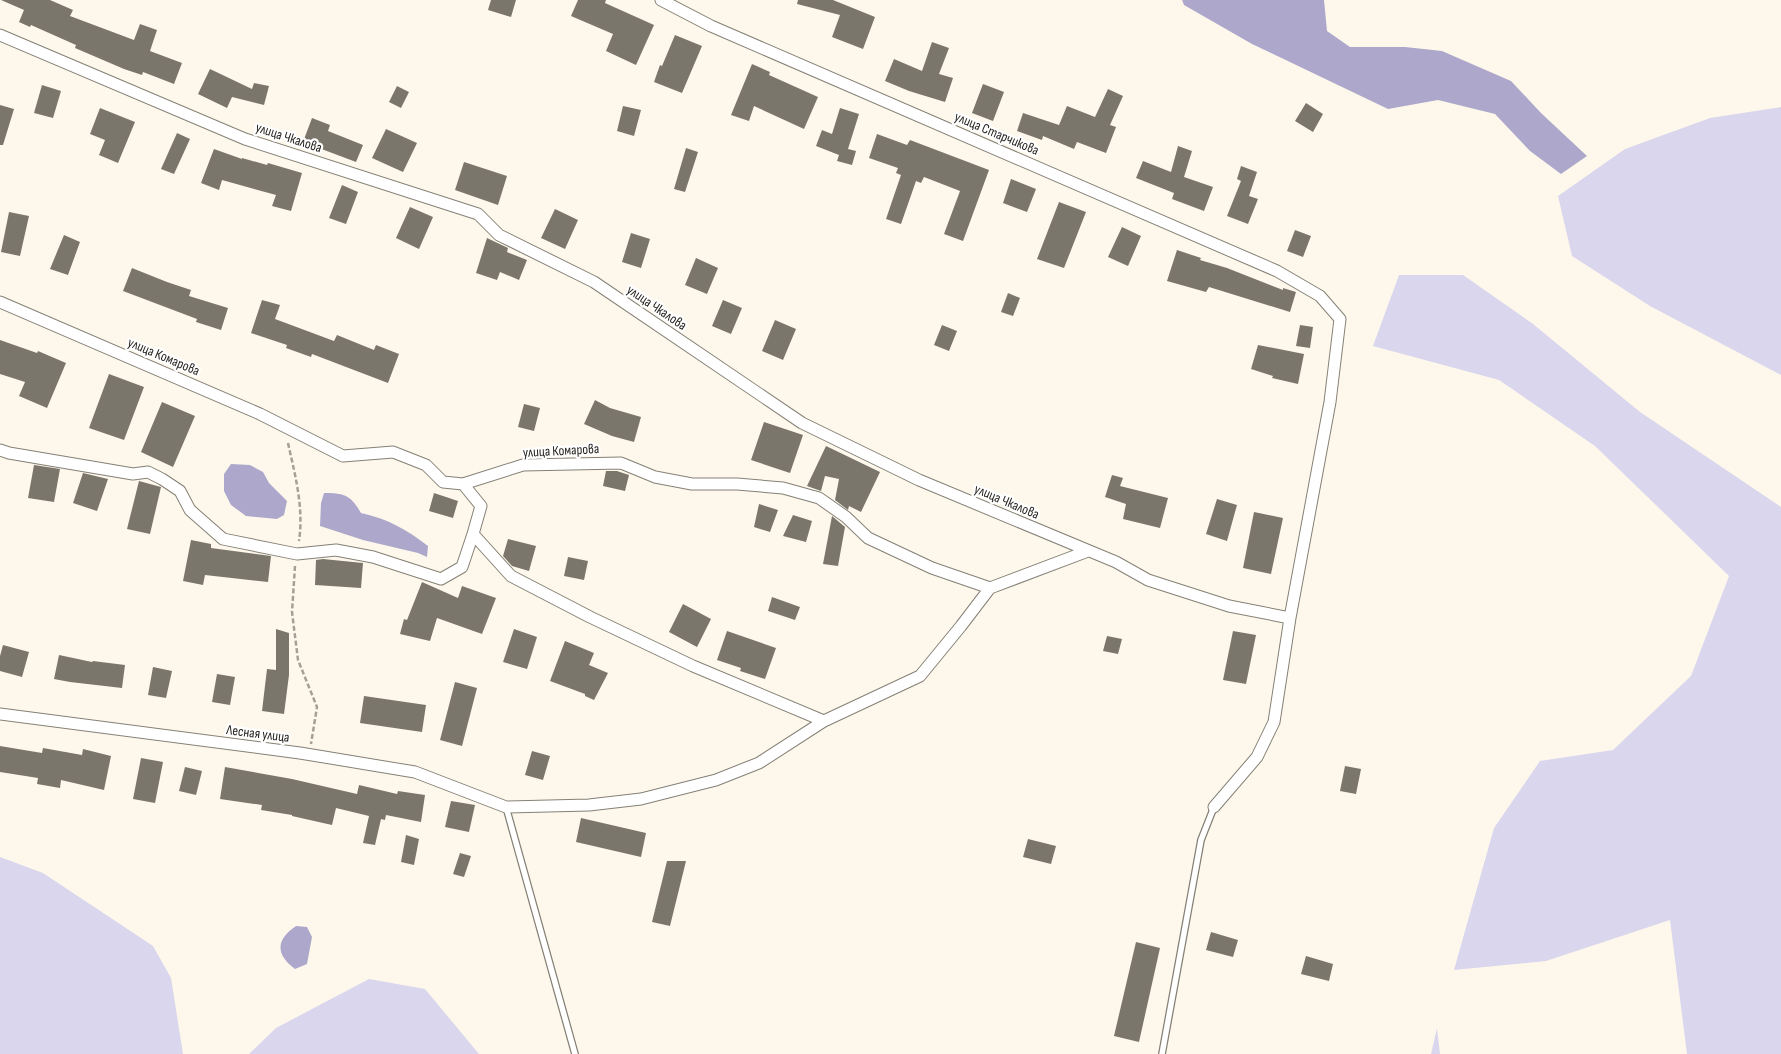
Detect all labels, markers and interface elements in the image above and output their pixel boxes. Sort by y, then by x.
street label: улица Старчикова [952,108,1042,159]
street label: улица Чкалова [253,119,324,156]
street label: улица Чкалова [623,281,690,334]
street label: улица Комарова [125,334,202,379]
street label: улица Комарова [522,440,600,461]
street label: улица Чкалова [972,480,1042,523]
street label: Лесная улица [224,721,290,746]

